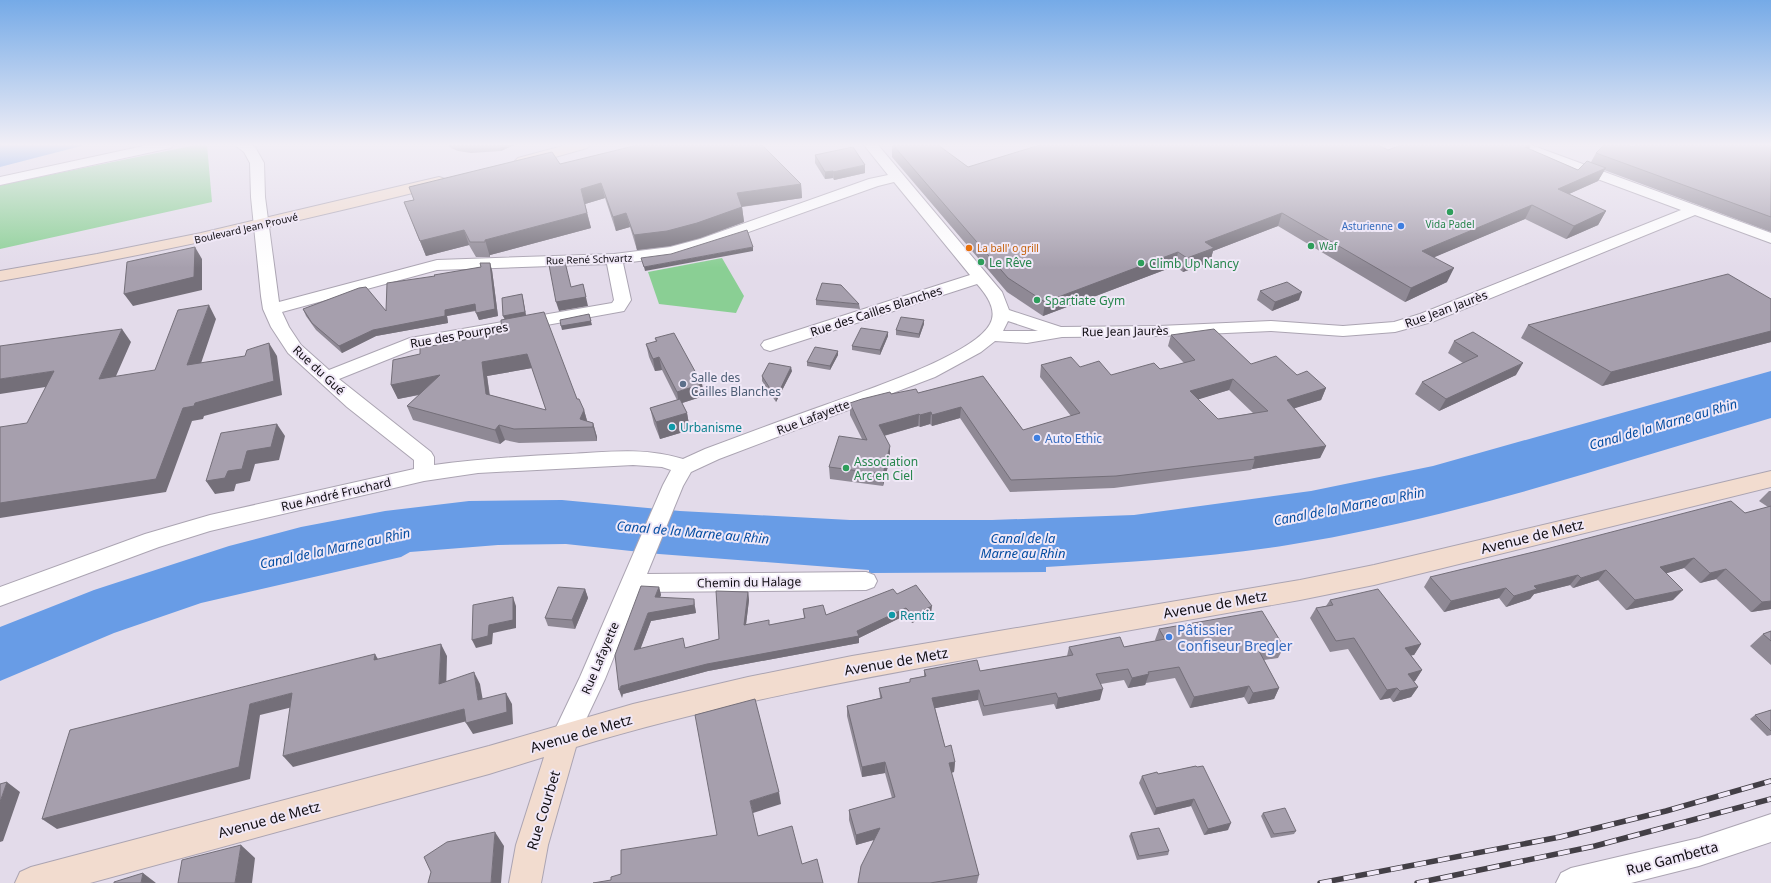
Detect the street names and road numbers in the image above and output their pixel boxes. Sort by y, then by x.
street label: Boulevard Jean Prouvé [193,209,299,247]
street label: Rue René Schvartz [546,250,633,268]
street label: Rue des Cailles Blanches [808,282,944,340]
street label: Rue Jean Jaurès [1402,286,1490,332]
street label: Rue des Pourpres [409,318,510,352]
street label: Rue Jean Jaurès [1081,322,1169,340]
street label: Rue du Gué [289,341,349,399]
street label: Rue Lafayette [774,395,852,439]
street label: Rue André Fruchard [279,473,393,515]
street label: Avenue de Metz [1479,514,1586,558]
street label: Chemin du Halage [697,573,801,591]
street label: Avenue de Metz [1162,585,1269,622]
street label: Rue Lafayette [577,619,623,697]
street label: Avenue de Metz [843,642,950,679]
street label: Avenue de Metz [528,709,635,757]
street label: Rue Courbet [522,768,564,852]
street label: Avenue de Metz [216,796,323,842]
street label: Rue Gambetta [1624,837,1720,879]

